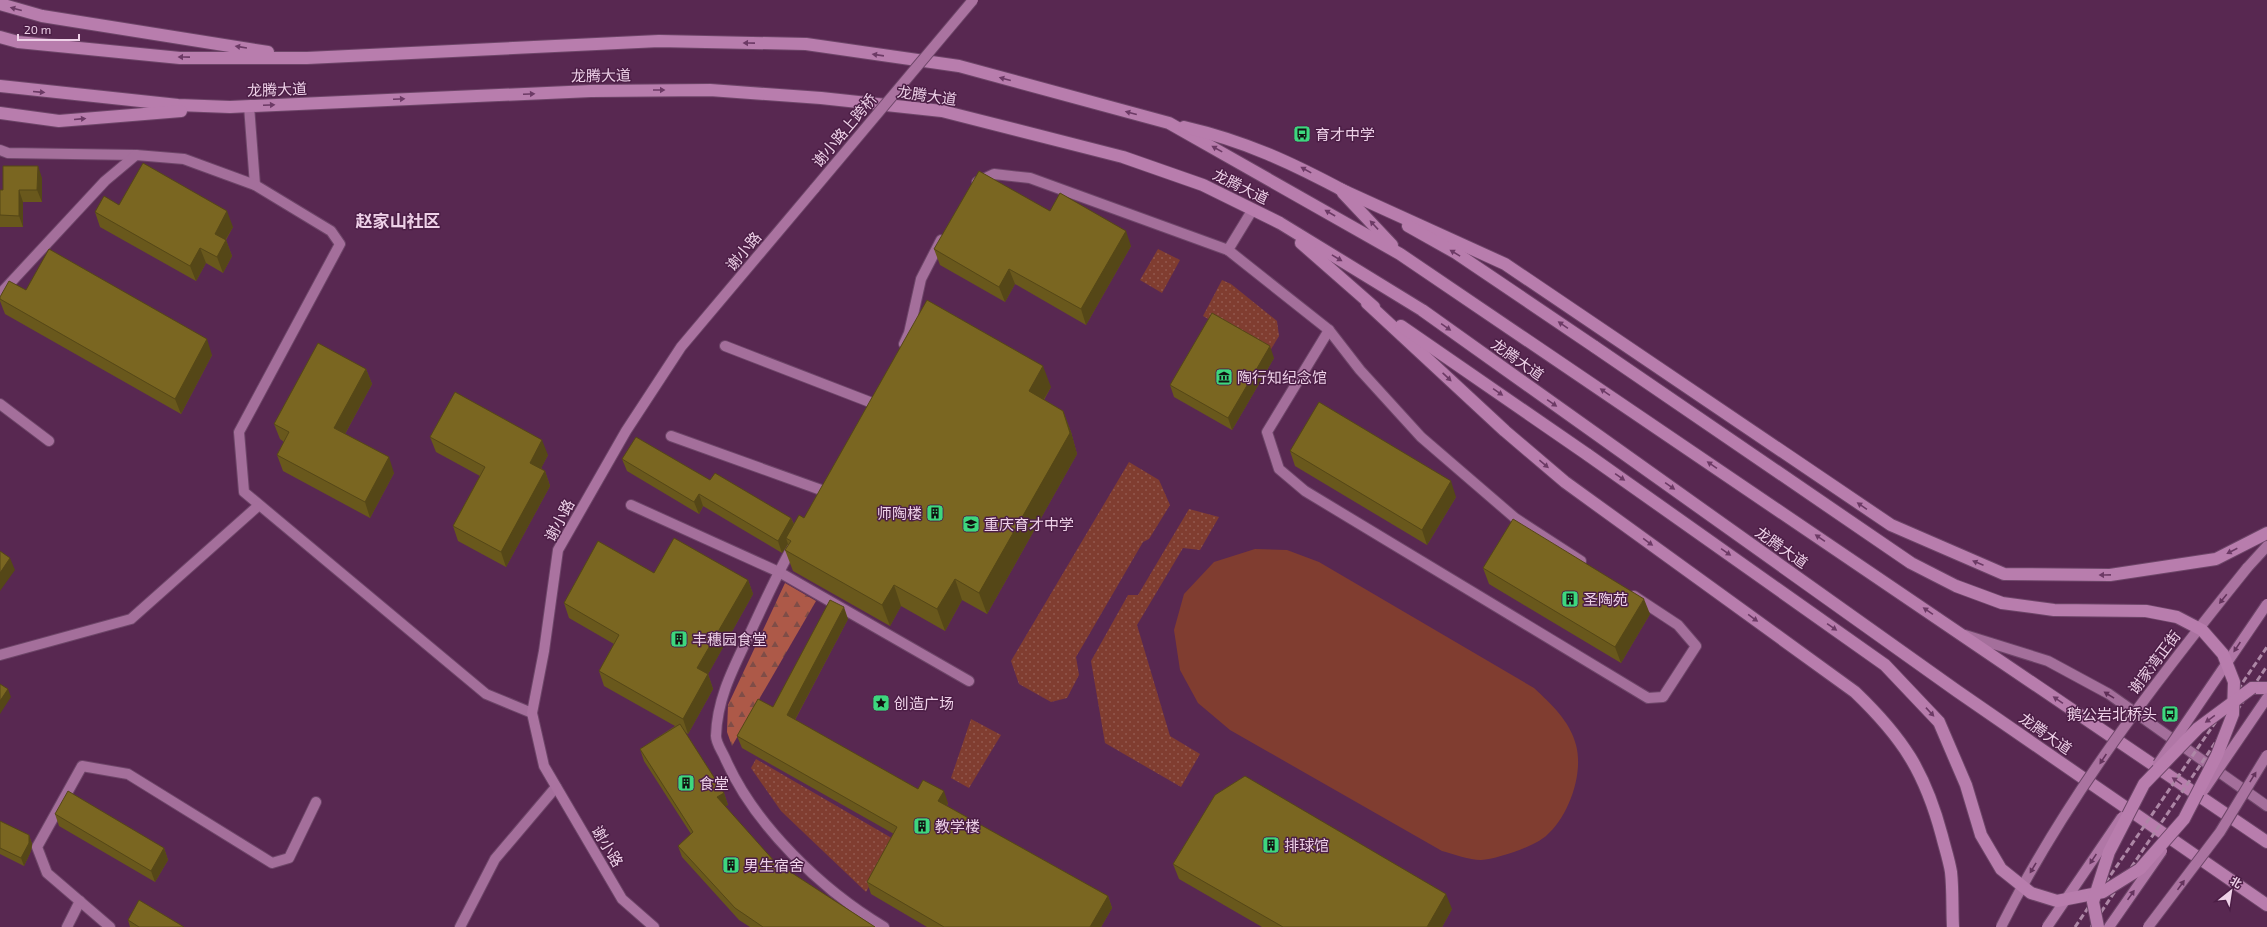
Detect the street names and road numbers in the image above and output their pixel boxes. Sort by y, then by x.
street label: 龙腾大道 [571,65,631,85]
street label: 龙腾大道 [247,79,307,99]
street label: 龙腾大道 [896,82,958,108]
street label: 谢小路上跨桥 [808,90,880,170]
street label: 龙腾大道 [1210,165,1272,207]
street label: 谢小路 [722,228,764,274]
street label: 龙腾大道 [1488,334,1548,384]
street label: 谢小路 [540,496,578,544]
street label: 龙腾大道 [1752,522,1812,572]
street label: 谢家湾正街 [2124,627,2184,697]
street label: 龙腾大道 [2016,708,2076,758]
street label: 谢小路 [589,822,627,870]

